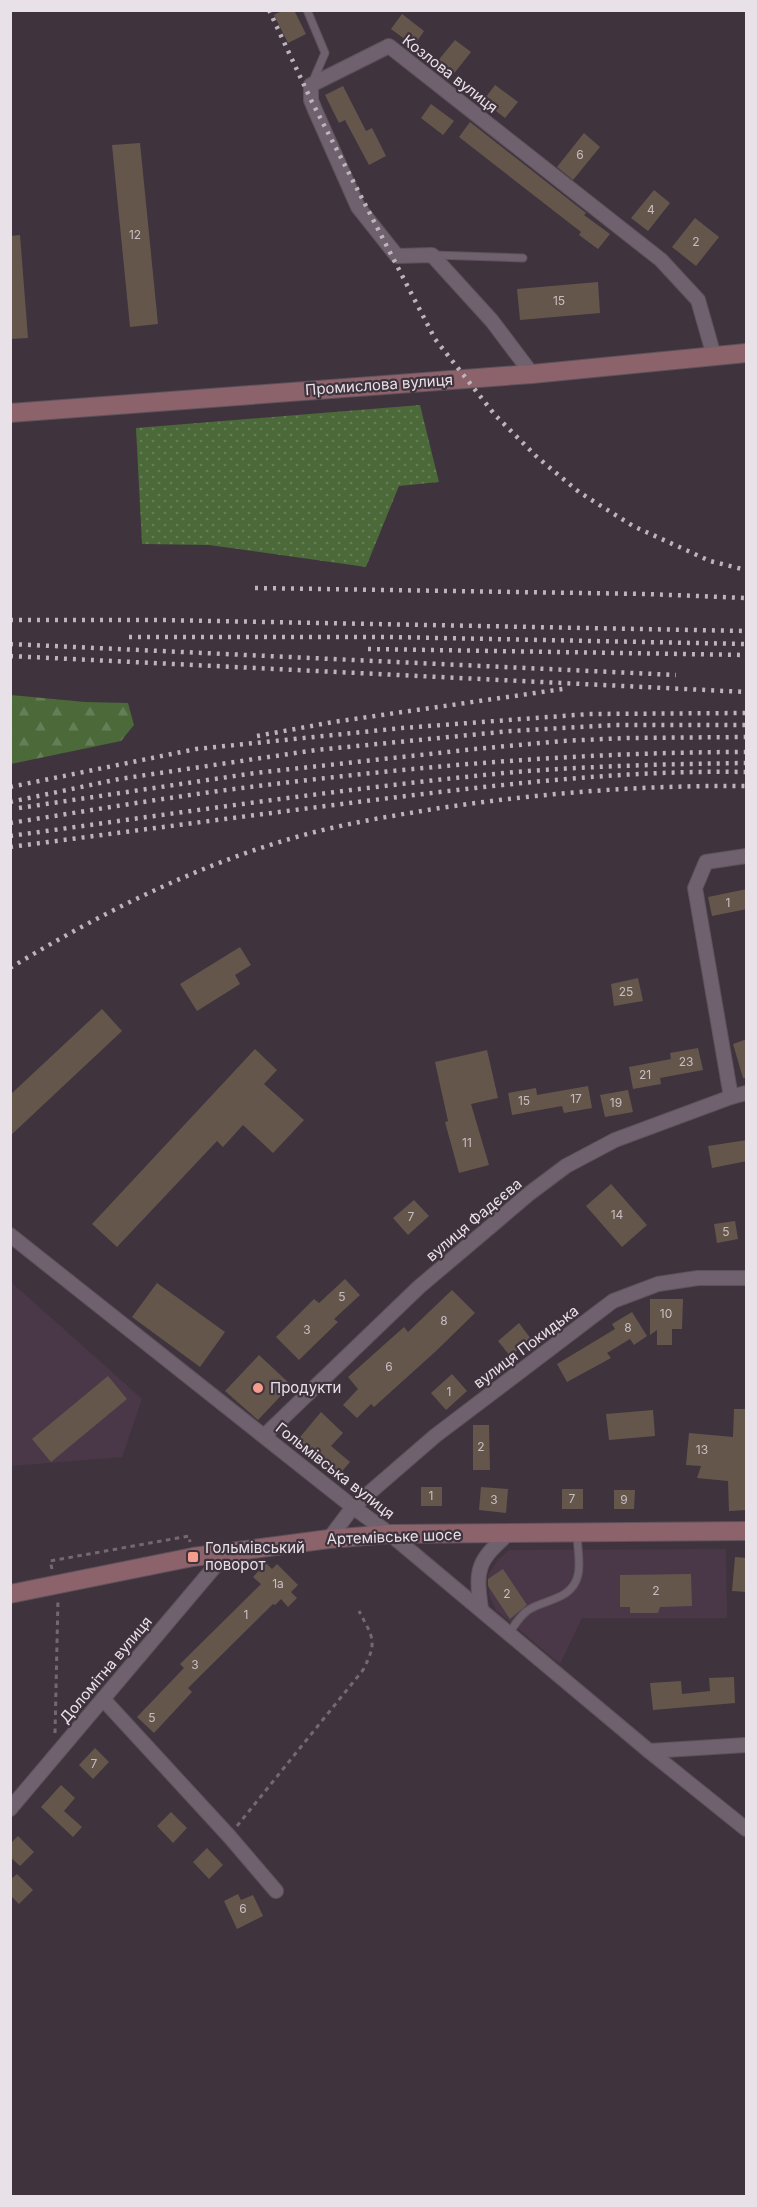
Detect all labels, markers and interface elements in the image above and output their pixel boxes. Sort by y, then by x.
street label: Козлова вулиця [399,31,502,117]
house number: 6 [576,147,584,162]
house number: 4 [647,202,655,217]
house number: 12 [129,227,141,242]
house number: 2 [692,234,700,249]
house number: 15 [553,293,565,308]
street label: Промислова вулиця [304,370,453,399]
house number: 1 [726,895,730,910]
house number: 25 [619,984,633,999]
house number: 23 [679,1054,693,1069]
house number: 21 [639,1067,651,1082]
house number: 17 [570,1091,582,1106]
house number: 15 [518,1093,530,1108]
house number: 19 [610,1095,622,1110]
house number: 11 [462,1135,472,1150]
street label: вулиця Фадєєва [422,1174,525,1265]
house number: 14 [611,1207,624,1222]
house number: 7 [408,1209,415,1224]
house number: 5 [722,1224,730,1239]
house number: 5 [338,1289,346,1304]
street label: вулиця Покидька [469,1301,582,1392]
house number: 10 [660,1306,672,1321]
house number: 8 [440,1313,448,1328]
house number: 8 [624,1320,632,1335]
house number: 3 [303,1322,311,1337]
house number: 6 [385,1359,393,1374]
place label: Продукти [270,1378,341,1397]
marker: Продукти [251,1381,265,1395]
house number: 1 [447,1384,451,1399]
street label: Гольмівська вулиця [272,1418,399,1523]
house number: 2 [477,1439,485,1454]
house number: 13 [696,1442,708,1457]
house number: 1 [429,1488,433,1503]
house number: 7 [569,1491,576,1506]
house number: 3 [490,1492,498,1507]
house number: 9 [620,1492,628,1507]
street label: Артемівське шосе [326,1525,462,1548]
place label: Гольмівський поворот [205,1538,305,1574]
marker: Гольмівський поворот [186,1550,200,1564]
house number: 1а [272,1576,284,1591]
house number: 2 [652,1583,660,1598]
house number: 2 [503,1586,511,1601]
house number: 1 [244,1607,248,1622]
street label: Доломітна вулиця [55,1612,156,1727]
house number: 3 [191,1657,199,1672]
house number: 5 [148,1710,156,1725]
house number: 7 [91,1756,98,1771]
house number: 6 [239,1901,247,1916]

